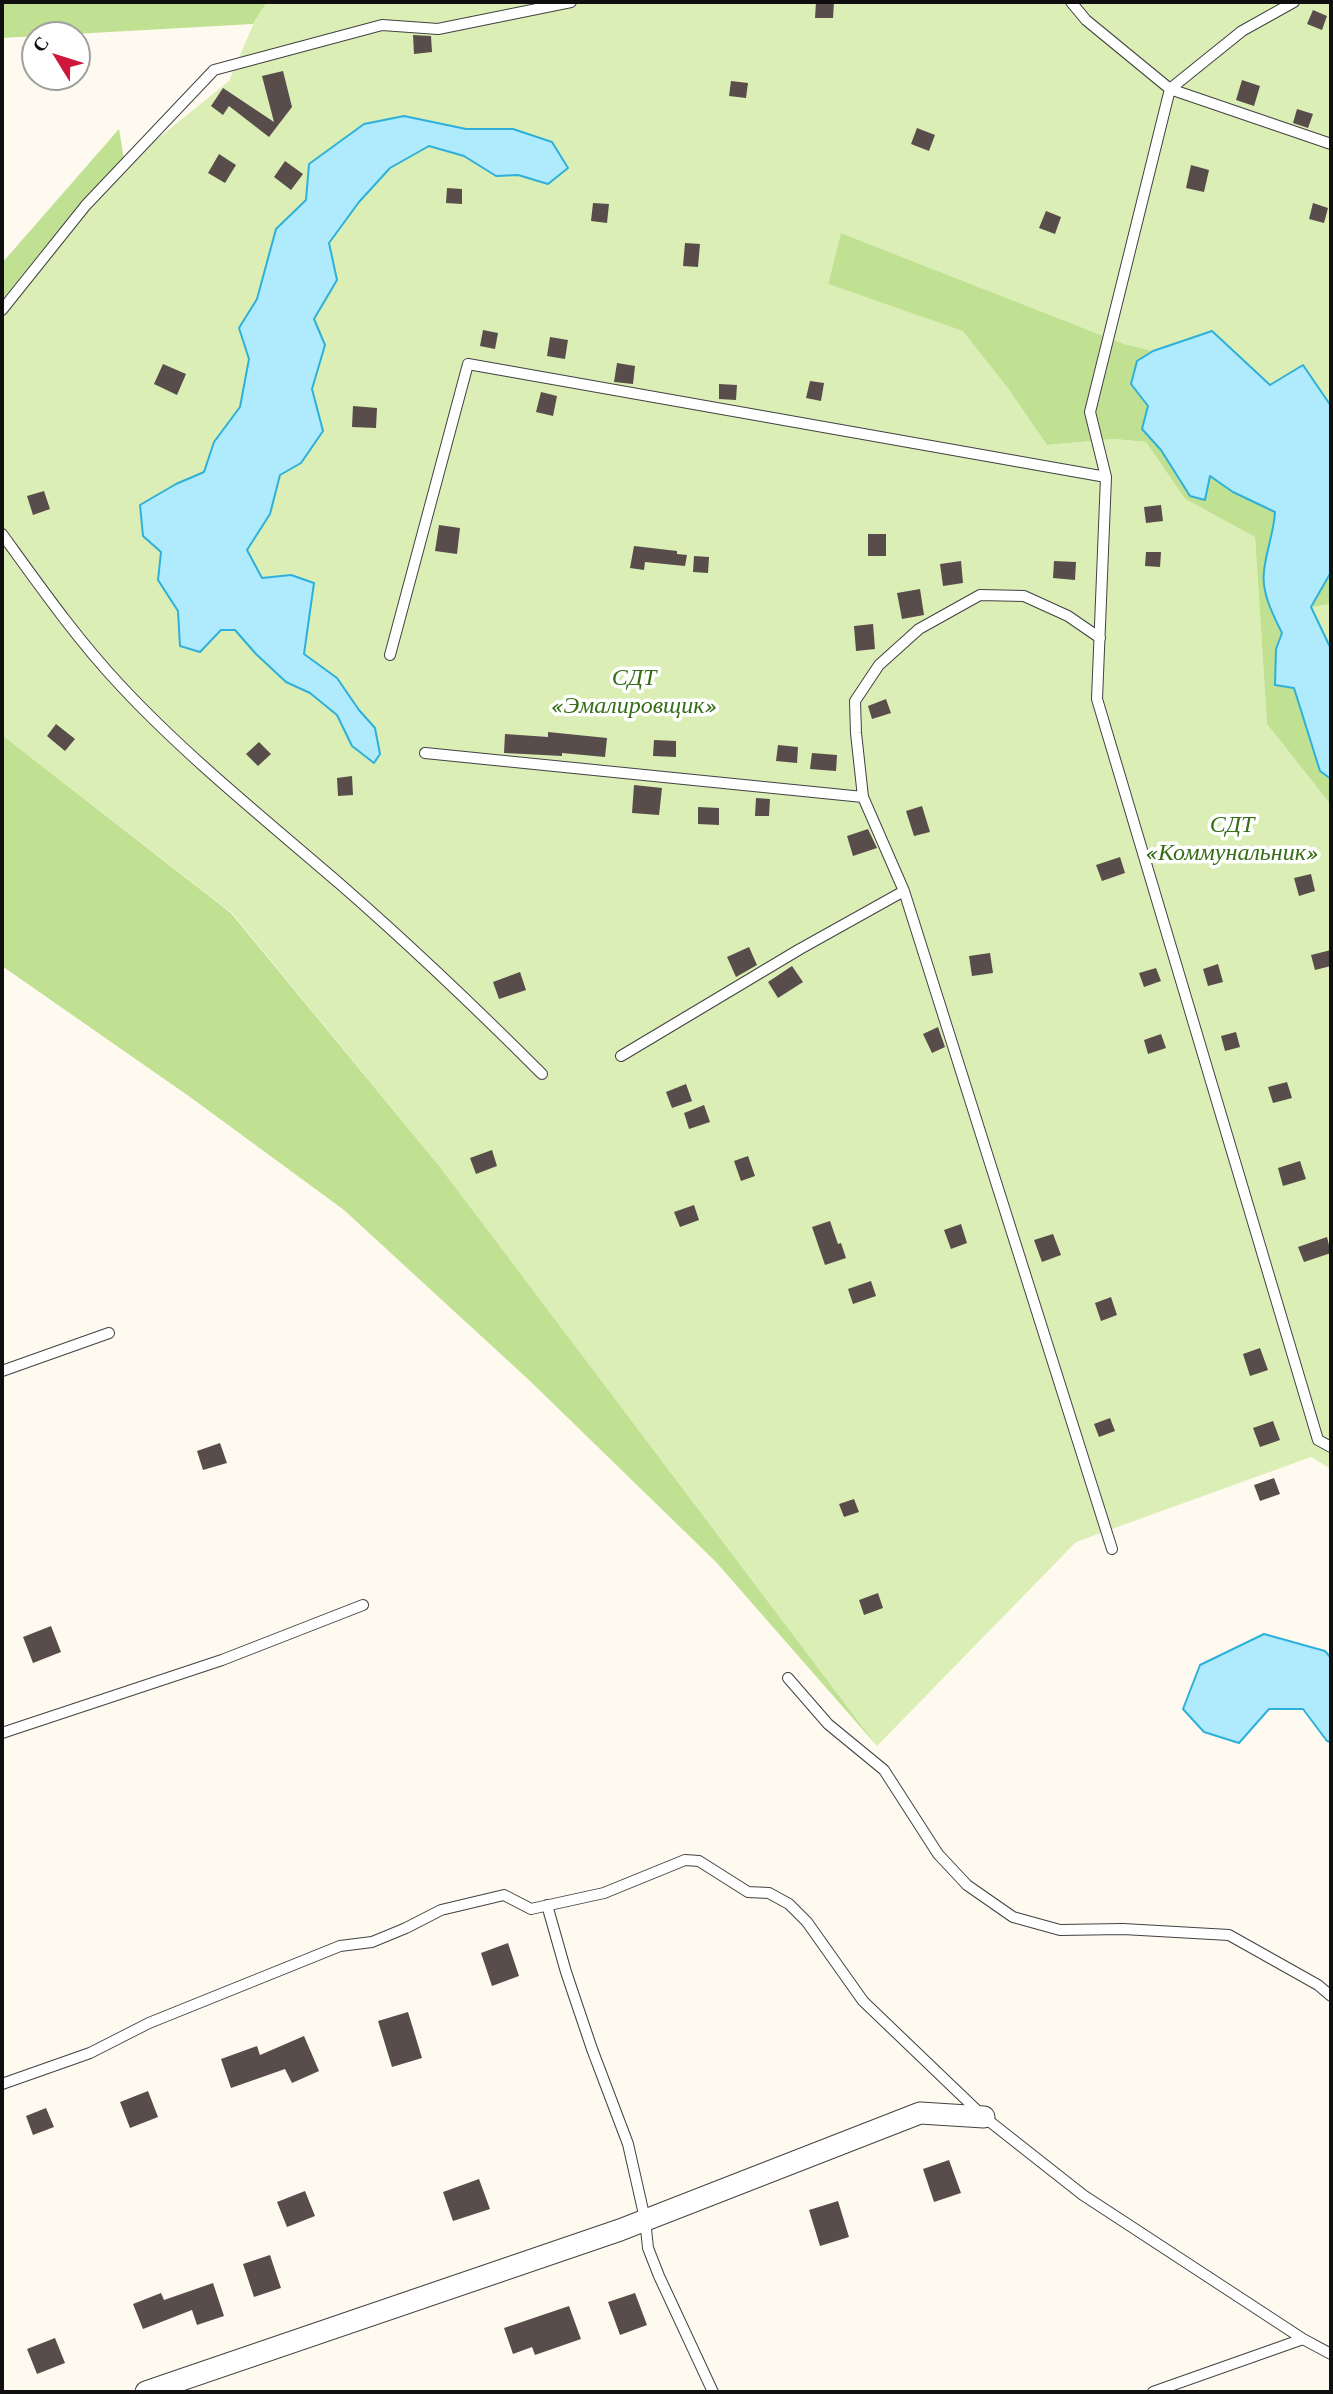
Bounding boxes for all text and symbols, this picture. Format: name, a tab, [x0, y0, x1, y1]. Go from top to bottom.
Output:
north arrow	[21, 21, 91, 91]
text: С	[28, 32, 53, 56]
park label: СДТ «Эмалировщик»	[551, 664, 717, 720]
park label: СДТ «Коммунальник»	[1145, 811, 1319, 867]

